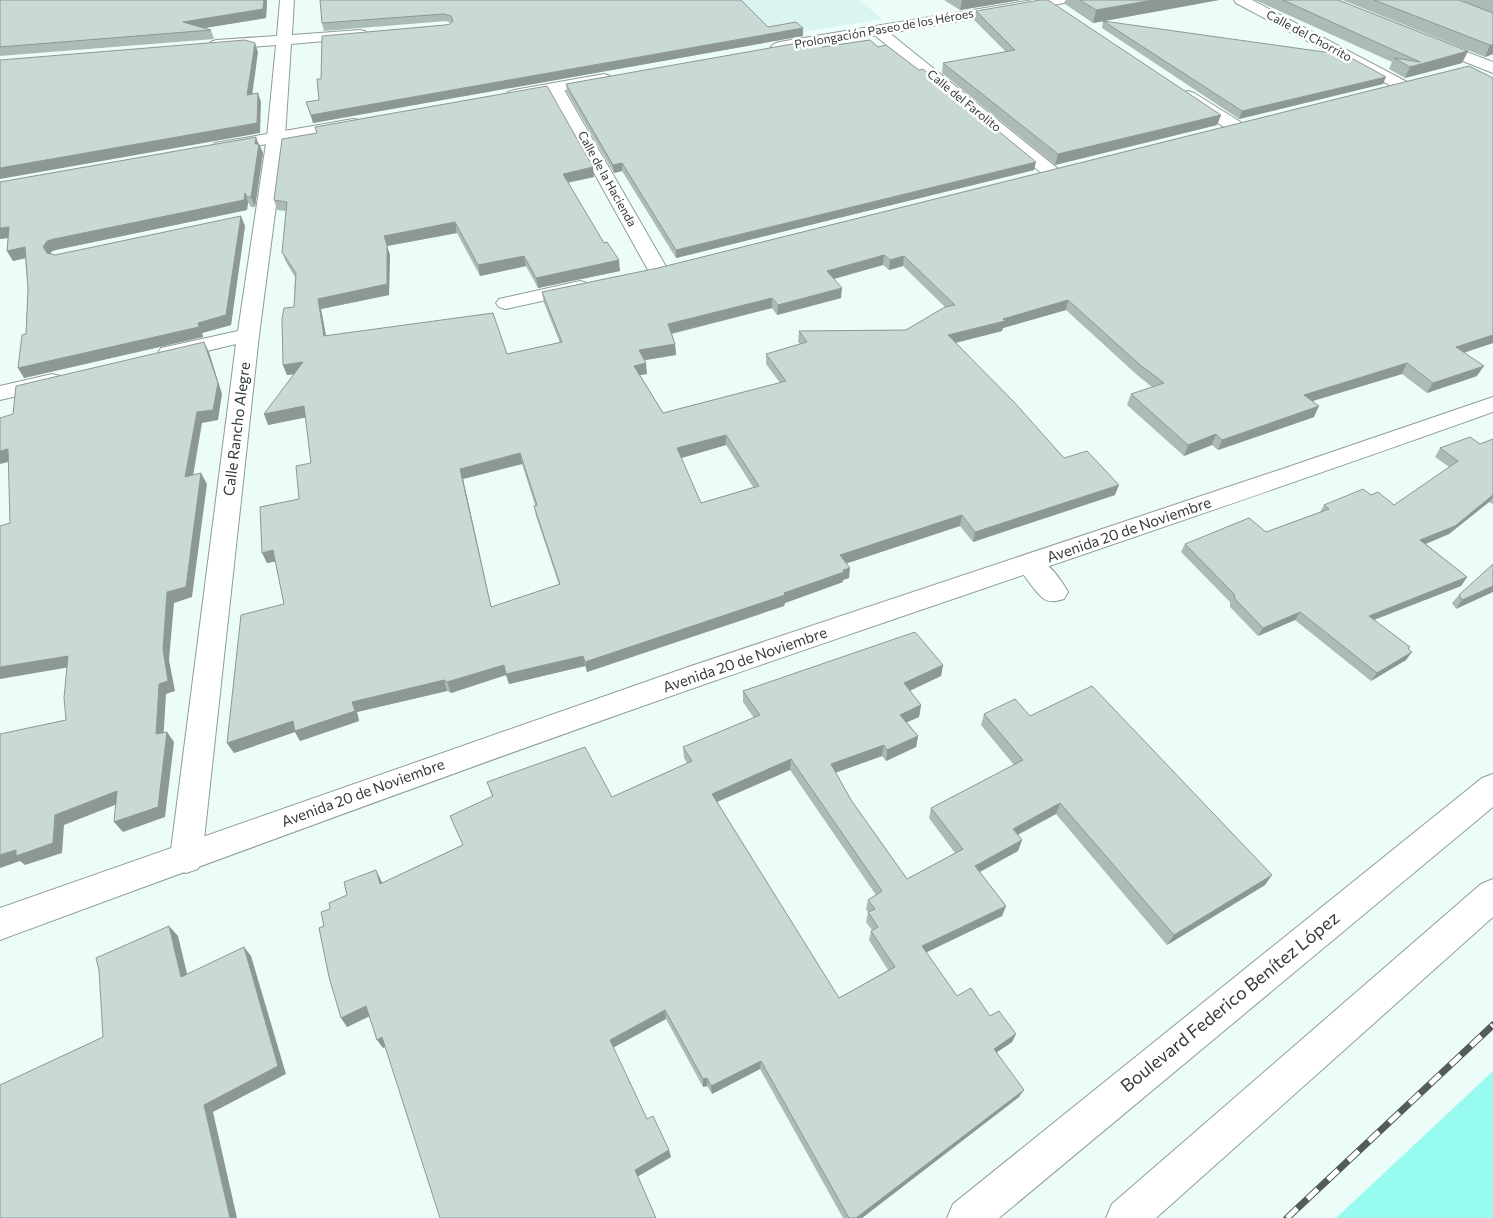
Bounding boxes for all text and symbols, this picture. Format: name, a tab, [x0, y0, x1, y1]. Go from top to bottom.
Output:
street label: Prolongación Paseo de los Héroes	[793, 5, 975, 51]
street label: Calle del Chorrito	[1264, 7, 1355, 64]
street label: Calle del Farolito	[925, 66, 1004, 134]
street label: Calle de la Hacienda	[576, 128, 640, 229]
street label: Calle Rancho Alegre	[219, 361, 253, 497]
street label: Avenida 20 de Noviembre	[1044, 492, 1213, 566]
street label: Avenida 20 de Noviembre	[660, 622, 829, 696]
street label: Avenida 20 de Noviembre	[279, 754, 447, 830]
street label: Boulevard Federico Benítez López	[1116, 906, 1343, 1096]

